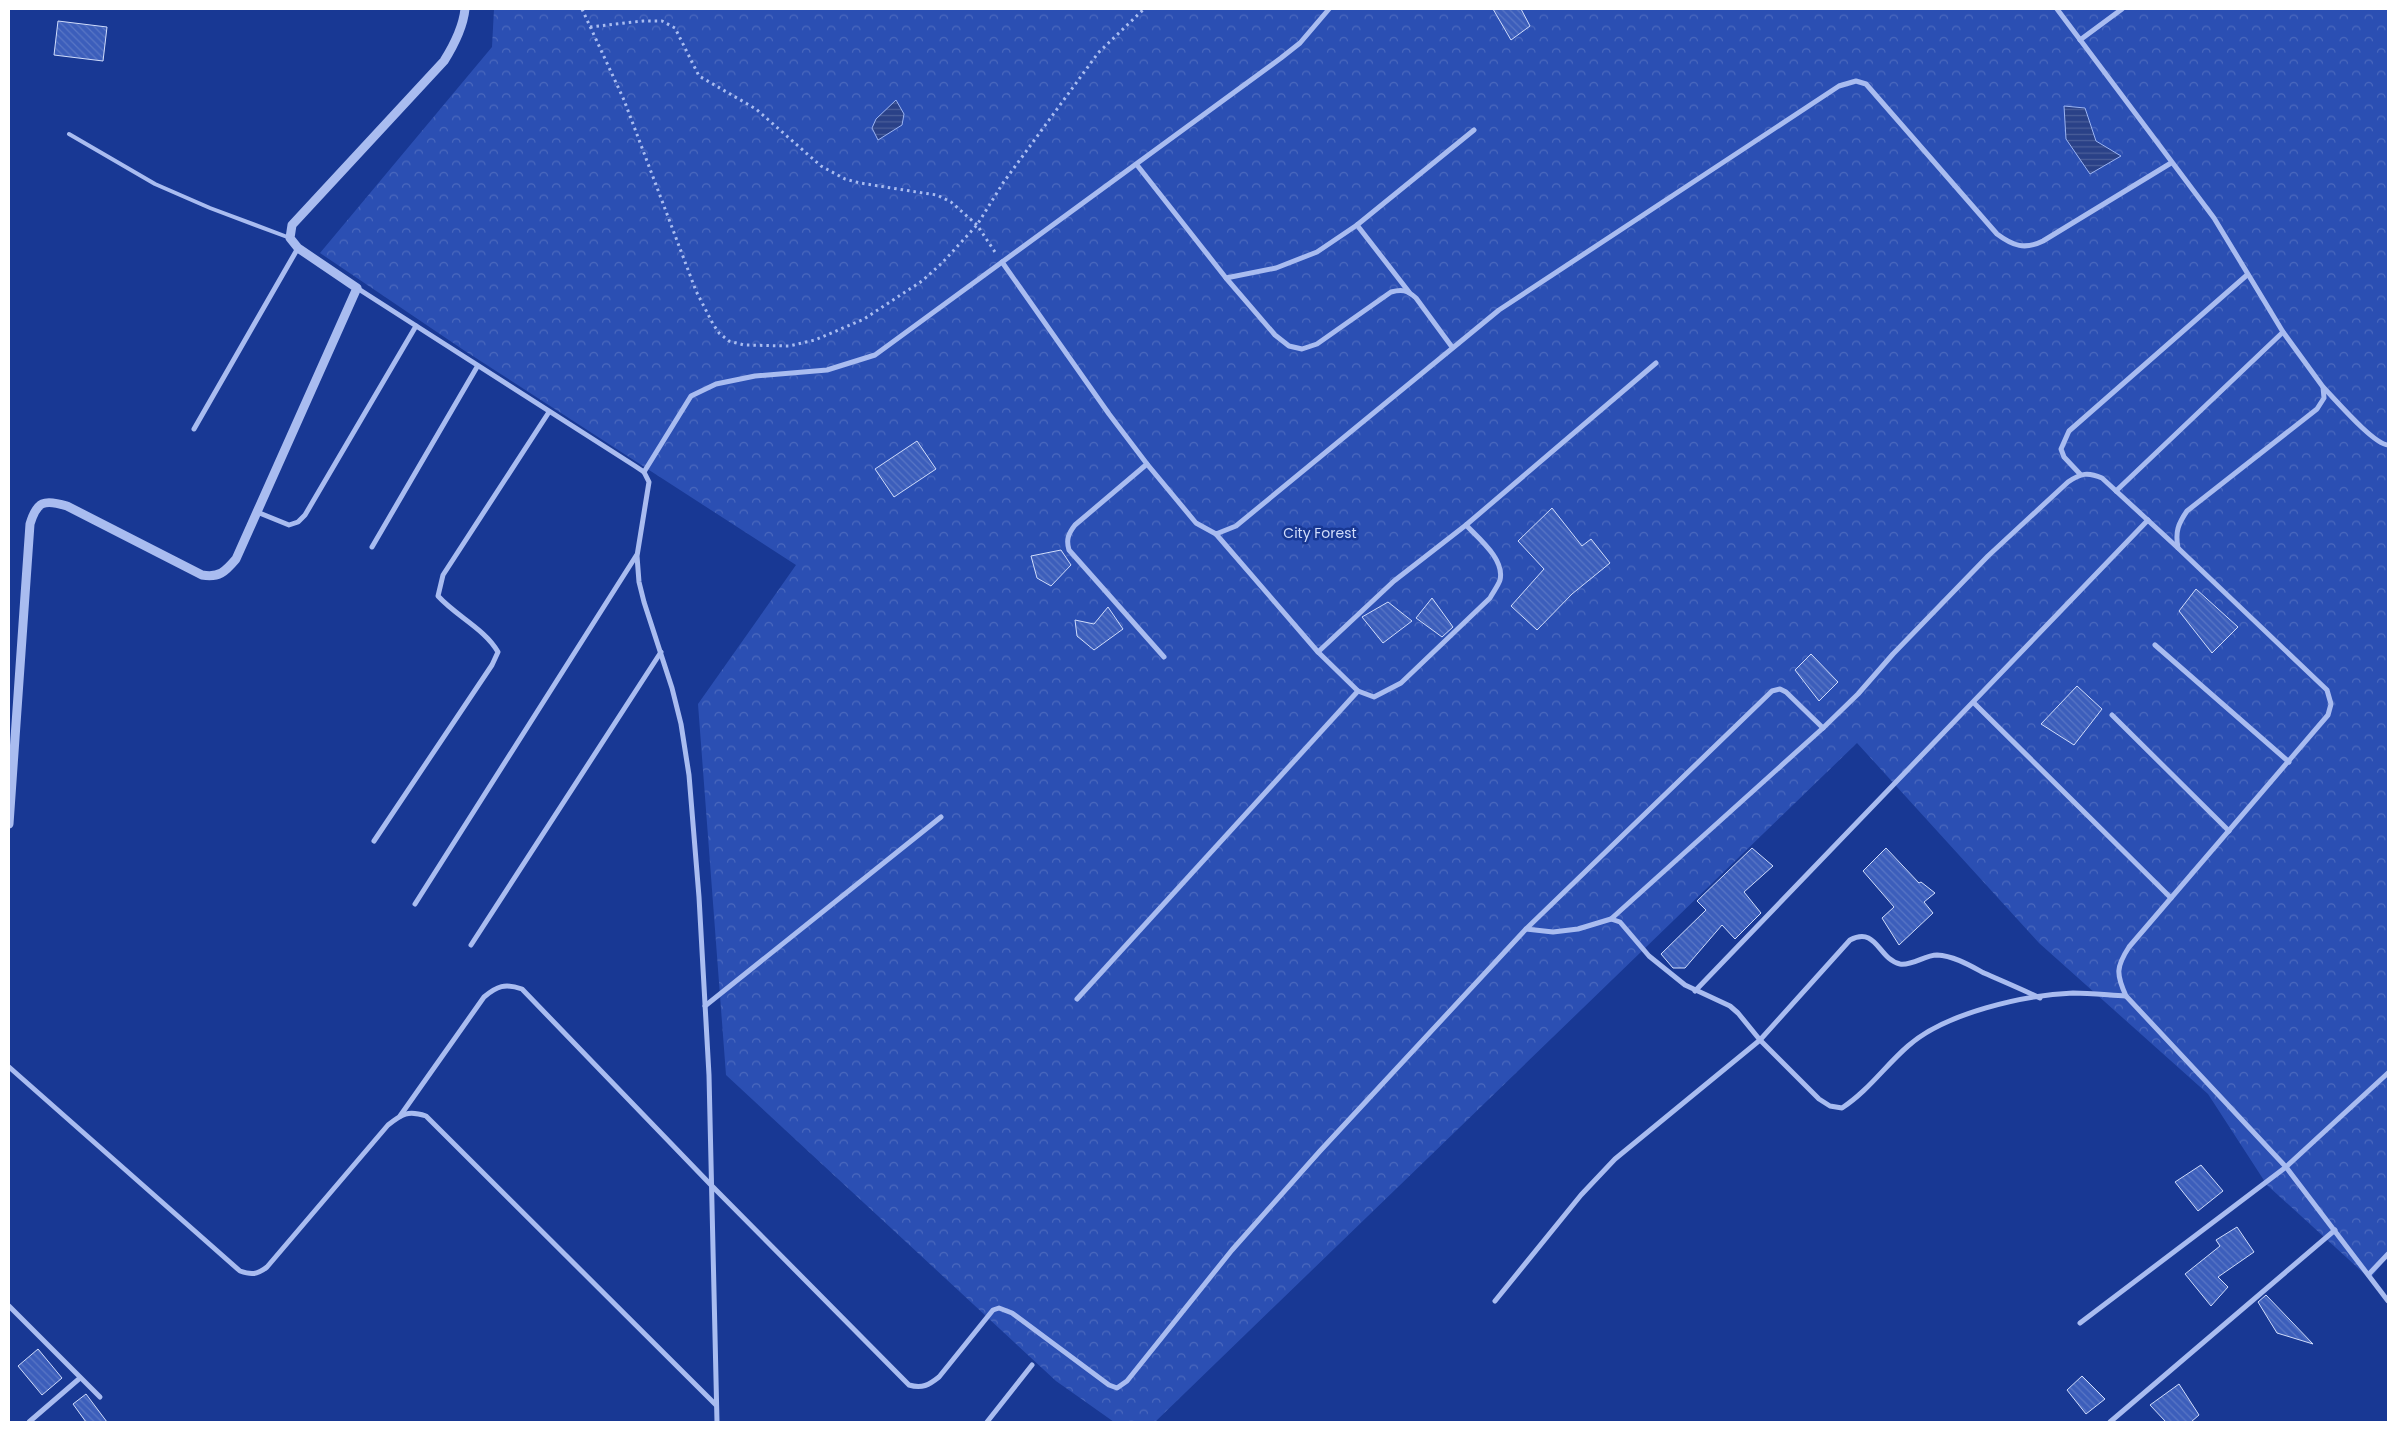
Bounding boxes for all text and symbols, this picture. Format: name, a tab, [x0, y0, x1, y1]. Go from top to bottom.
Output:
park label: City Forest	[1283, 523, 1357, 543]

